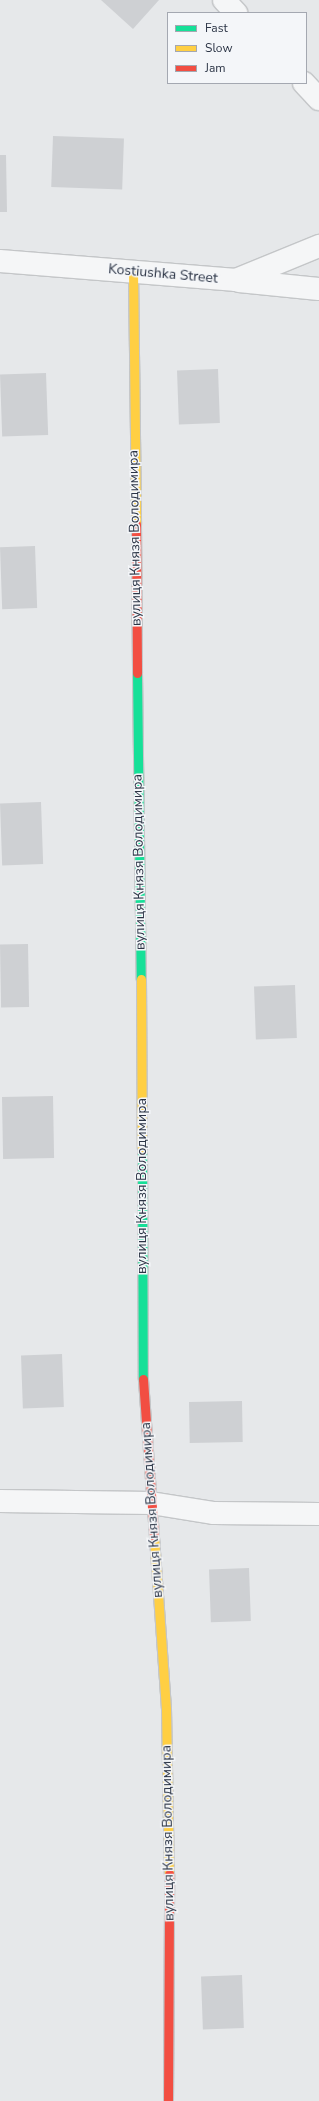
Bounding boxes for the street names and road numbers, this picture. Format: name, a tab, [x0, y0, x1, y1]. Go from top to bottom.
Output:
street label: Kostiushka Street	[108, 261, 218, 287]
street label: вулиця Князя Володимира	[125, 450, 145, 626]
street label: вулиця Князя Володимира	[129, 774, 149, 950]
street label: вулиця Князя Володимира	[134, 1098, 150, 1274]
street label: вулиця Князя Володимира	[137, 1422, 167, 1598]
street label: вулиця Князя Володимира	[158, 1745, 178, 1921]

